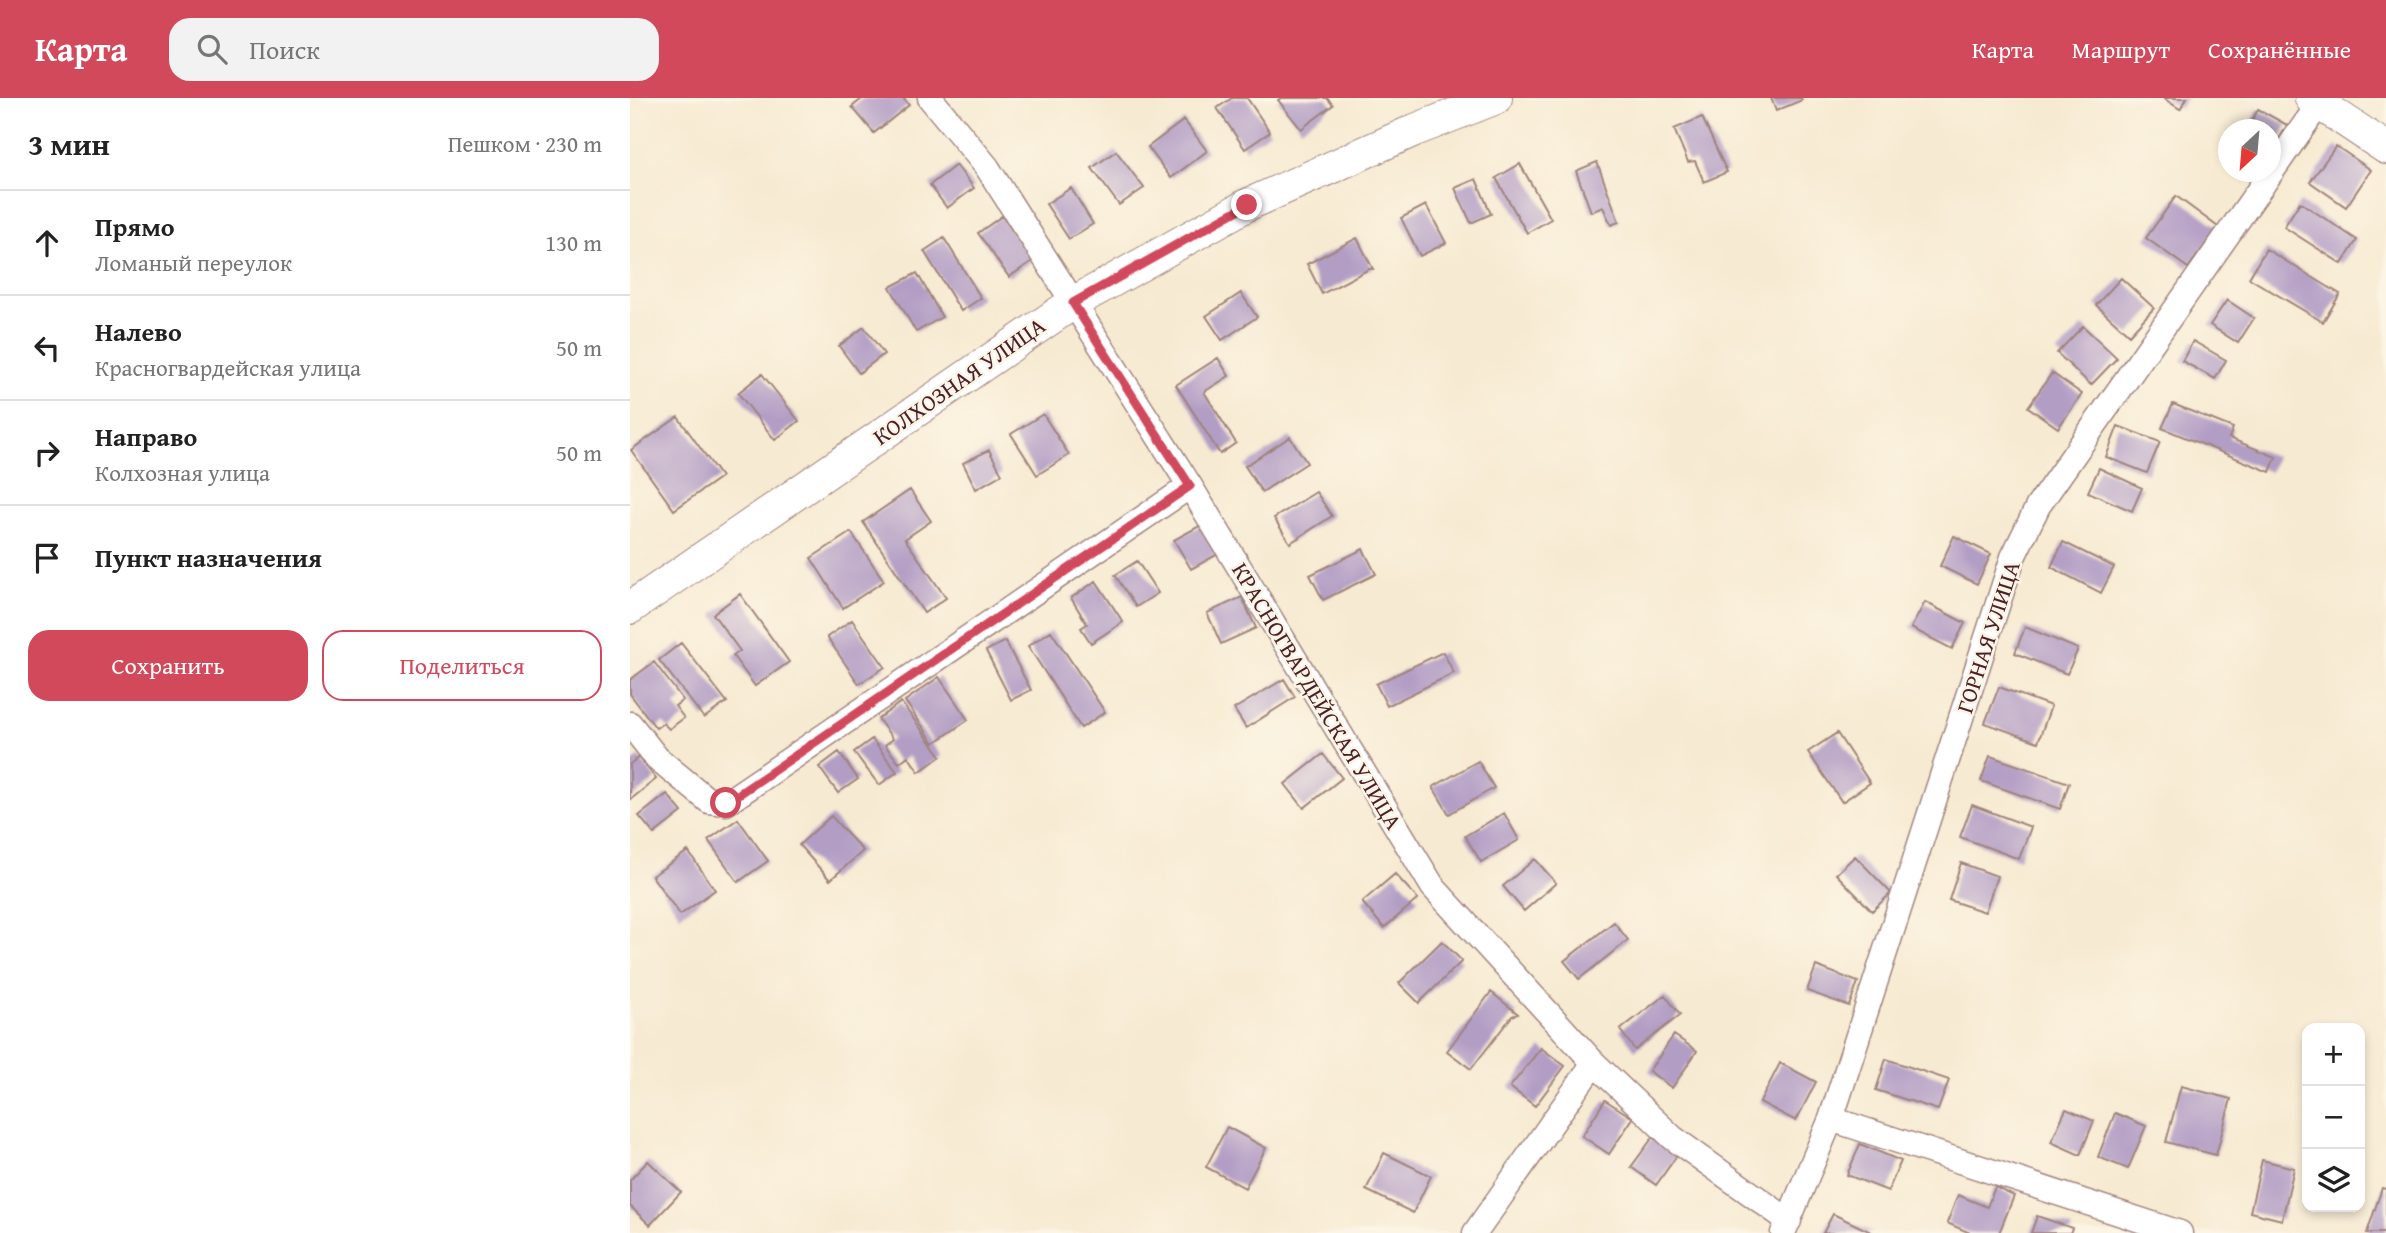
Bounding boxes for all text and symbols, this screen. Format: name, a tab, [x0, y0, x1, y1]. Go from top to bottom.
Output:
search box	[169, 18, 659, 81]
text: Карта	[35, 25, 127, 73]
icon: search	[193, 30, 231, 68]
text: Поиск	[249, 30, 320, 69]
text: Карта	[1972, 32, 2034, 67]
text: Маршрут	[2072, 32, 2170, 67]
text: Сохранённые	[2208, 32, 2351, 67]
north arrow	[2218, 119, 2281, 182]
text: 3 мин	[28, 122, 110, 166]
text: Пешком · 230 m	[448, 127, 602, 160]
route end	[1231, 189, 1262, 220]
text: Прямо	[95, 207, 175, 246]
icon: ahead	[28, 224, 66, 262]
text: 130 m	[545, 226, 602, 259]
text: Ломаный переулок	[95, 246, 292, 279]
street label: КОЛХОЗНАЯ УЛИЦА	[866, 309, 1052, 452]
text: Налево	[95, 312, 182, 351]
icon: left	[28, 329, 66, 367]
text: 50 m	[556, 331, 602, 364]
text: Красногвардейская улица	[95, 351, 361, 384]
text: Направо	[95, 417, 197, 456]
icon: right	[28, 434, 66, 472]
text: 50 m	[556, 436, 602, 469]
text: Колхозная улица	[95, 456, 270, 489]
text: Пункт назначения	[95, 538, 322, 577]
icon: arrive	[28, 539, 66, 577]
street label: КРАСНОГВАРДЕЙСКАЯ УЛИЦА	[1224, 556, 1411, 836]
street label: ГОРНАЯ УЛИЦА	[1947, 556, 2028, 717]
button: Сохранить	[28, 630, 308, 701]
button: Поделиться	[322, 630, 602, 701]
route start	[710, 787, 741, 818]
map controls	[2302, 1023, 2365, 1212]
button: +	[2302, 1023, 2365, 1086]
button: −	[2302, 1086, 2365, 1149]
button: layers	[2302, 1149, 2365, 1212]

